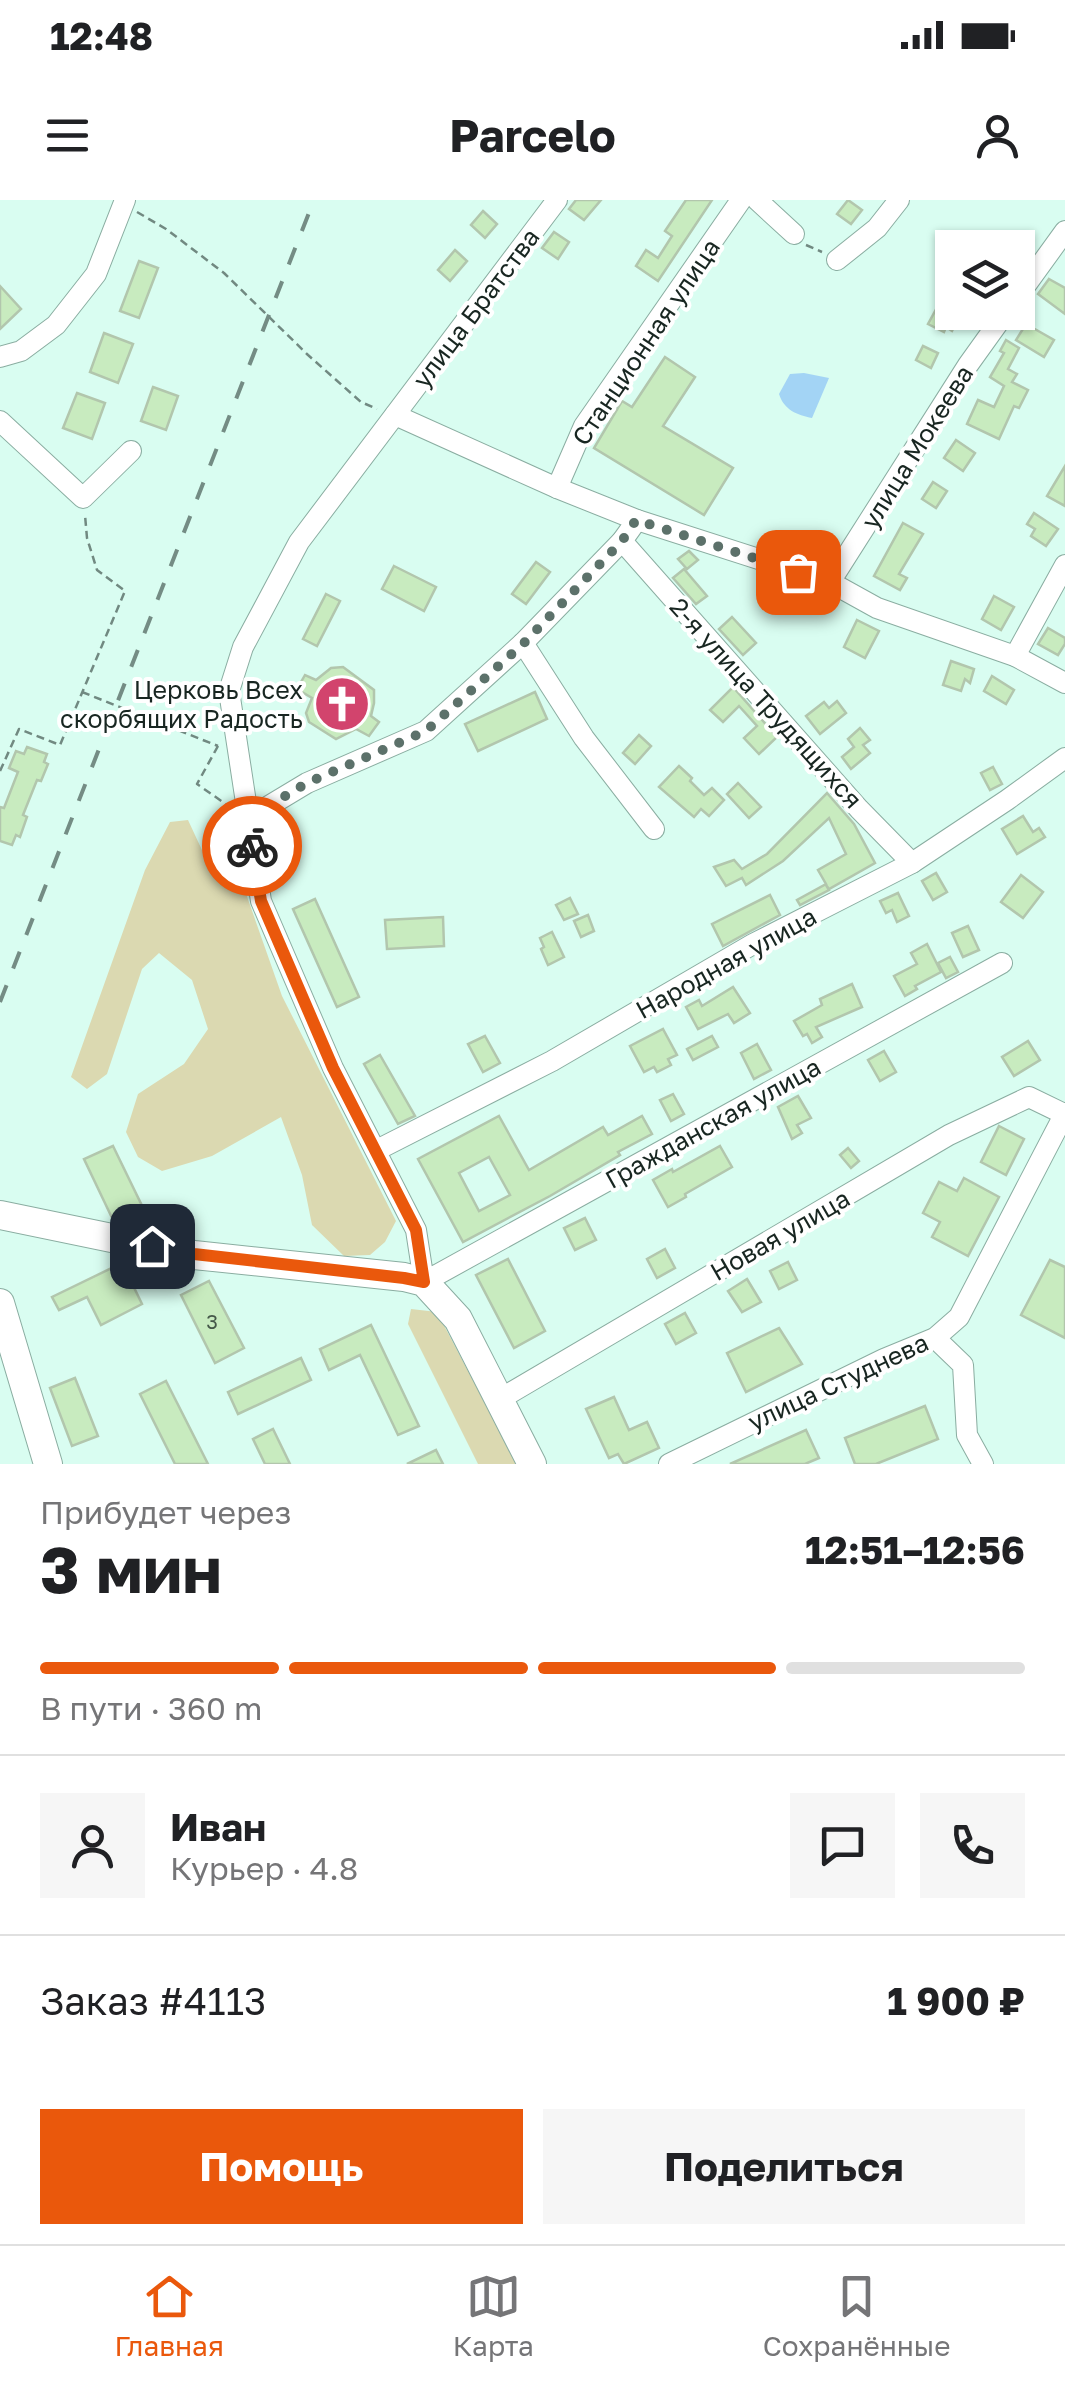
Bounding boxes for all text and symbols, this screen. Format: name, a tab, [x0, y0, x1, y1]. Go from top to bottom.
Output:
text: 12:48	[50, 13, 153, 58]
icon: menu	[40, 108, 95, 163]
text: Parcelo	[449, 108, 616, 162]
icon: person	[970, 108, 1025, 163]
street label: улица Братства	[406, 222, 546, 394]
map controls	[935, 230, 1035, 330]
button: layers	[935, 230, 1035, 330]
street label: Станционная улица	[565, 233, 726, 451]
street label: улица Мокеева	[854, 359, 979, 534]
pin	[756, 530, 841, 615]
icon: bag	[771, 545, 826, 600]
street label: 2-я улица Трудящихся	[664, 591, 869, 814]
place label: Церковь Всех скорбящих Радость	[60, 674, 303, 734]
church icon: Церковь Всех скорбящих Радость	[312, 674, 372, 734]
courier	[202, 796, 302, 896]
icon: bike	[225, 819, 280, 874]
street label: Народная улица	[630, 900, 821, 1025]
street label: Гражданская улица	[600, 1050, 826, 1195]
street label: Новая улица	[704, 1182, 855, 1287]
pin	[110, 1204, 195, 1289]
icon: home	[125, 1219, 180, 1274]
house number: 3	[206, 1309, 218, 1333]
street label: улица Студнева	[743, 1326, 933, 1437]
text: Прибудет через	[40, 1493, 291, 1531]
text: 12:51–12:56	[805, 1527, 1025, 1572]
text: 3 мин	[40, 1529, 222, 1607]
text: В пути · 360 m	[40, 1689, 262, 1727]
button: person	[40, 1793, 145, 1898]
button: chat	[790, 1793, 895, 1898]
button: phone	[920, 1793, 1025, 1898]
text: Иван	[170, 1804, 266, 1849]
text: Курьер · 4.8	[170, 1849, 358, 1887]
text: Заказ #4113	[40, 1978, 266, 2023]
text: 1 900 ₽	[887, 1978, 1025, 2023]
button: Помощь	[40, 2109, 523, 2224]
button: Поделиться	[543, 2109, 1025, 2224]
tab: Главная	[114, 2269, 224, 2362]
tab: Карта	[453, 2269, 534, 2362]
tab: Сохранённые	[763, 2269, 951, 2362]

